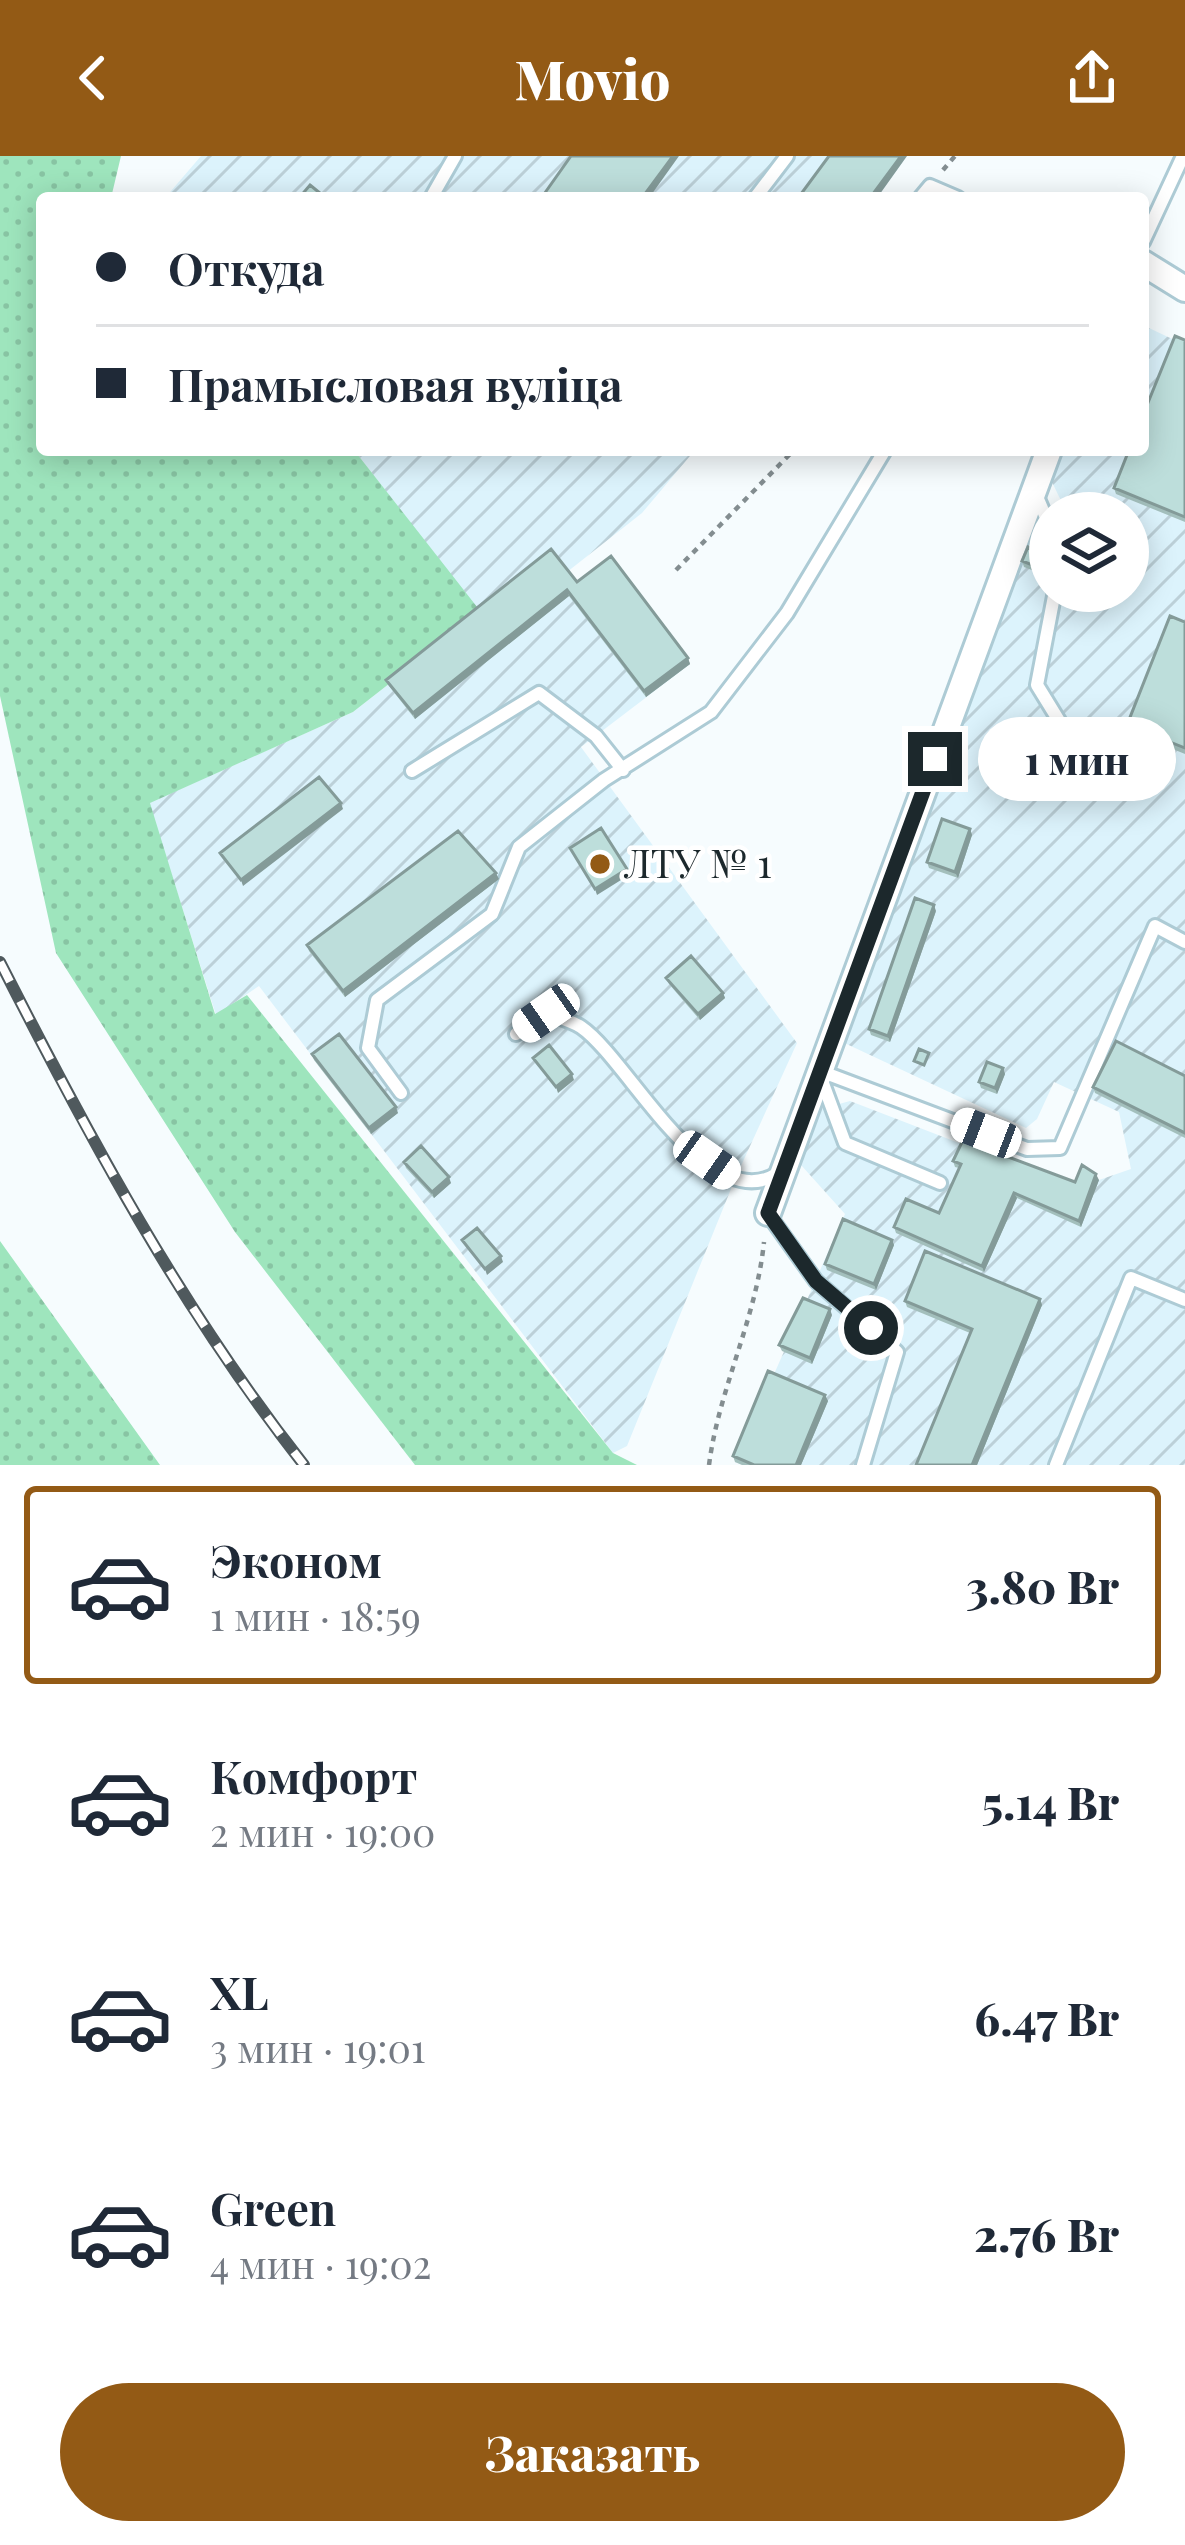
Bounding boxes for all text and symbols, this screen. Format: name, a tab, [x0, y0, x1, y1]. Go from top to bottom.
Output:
text: Movio	[514, 42, 671, 114]
icon: back	[60, 45, 126, 111]
icon: share	[1059, 45, 1125, 111]
text: Откуда	[168, 237, 325, 297]
text: Прамысловая вуліца	[168, 353, 622, 413]
map controls	[1029, 492, 1149, 612]
button: layers	[1029, 492, 1149, 612]
callout: 1 мин	[977, 717, 1175, 801]
route end	[908, 732, 962, 786]
text: 1 мин	[1025, 733, 1129, 785]
place label: ЛТУ № 1	[623, 836, 772, 888]
marker: ЛТУ № 1	[587, 851, 613, 877]
car	[506, 978, 586, 1048]
car	[946, 1103, 1026, 1163]
car	[667, 1125, 747, 1195]
route start	[844, 1301, 898, 1355]
text: Эконом	[210, 1529, 382, 1589]
icon: car	[66, 1531, 174, 1639]
text: 3.80 Br	[966, 1555, 1119, 1615]
text: 1 мин · 18:59	[210, 1589, 421, 1641]
text: Комфорт	[210, 1745, 417, 1805]
icon: car	[66, 1747, 174, 1855]
text: 5.14 Br	[982, 1771, 1119, 1831]
text: 2 мин · 19:00	[210, 1805, 436, 1857]
text: XL	[210, 1961, 269, 2021]
icon: car	[66, 1963, 174, 2071]
text: 6.47 Br	[974, 1987, 1119, 2047]
text: 3 мин · 19:01	[210, 2021, 425, 2073]
text: Green	[210, 2177, 336, 2237]
icon: car	[66, 2179, 174, 2287]
text: 2.76 Br	[974, 2203, 1119, 2263]
text: 4 мин · 19:02	[210, 2237, 431, 2289]
button: Заказать	[60, 2383, 1125, 2521]

